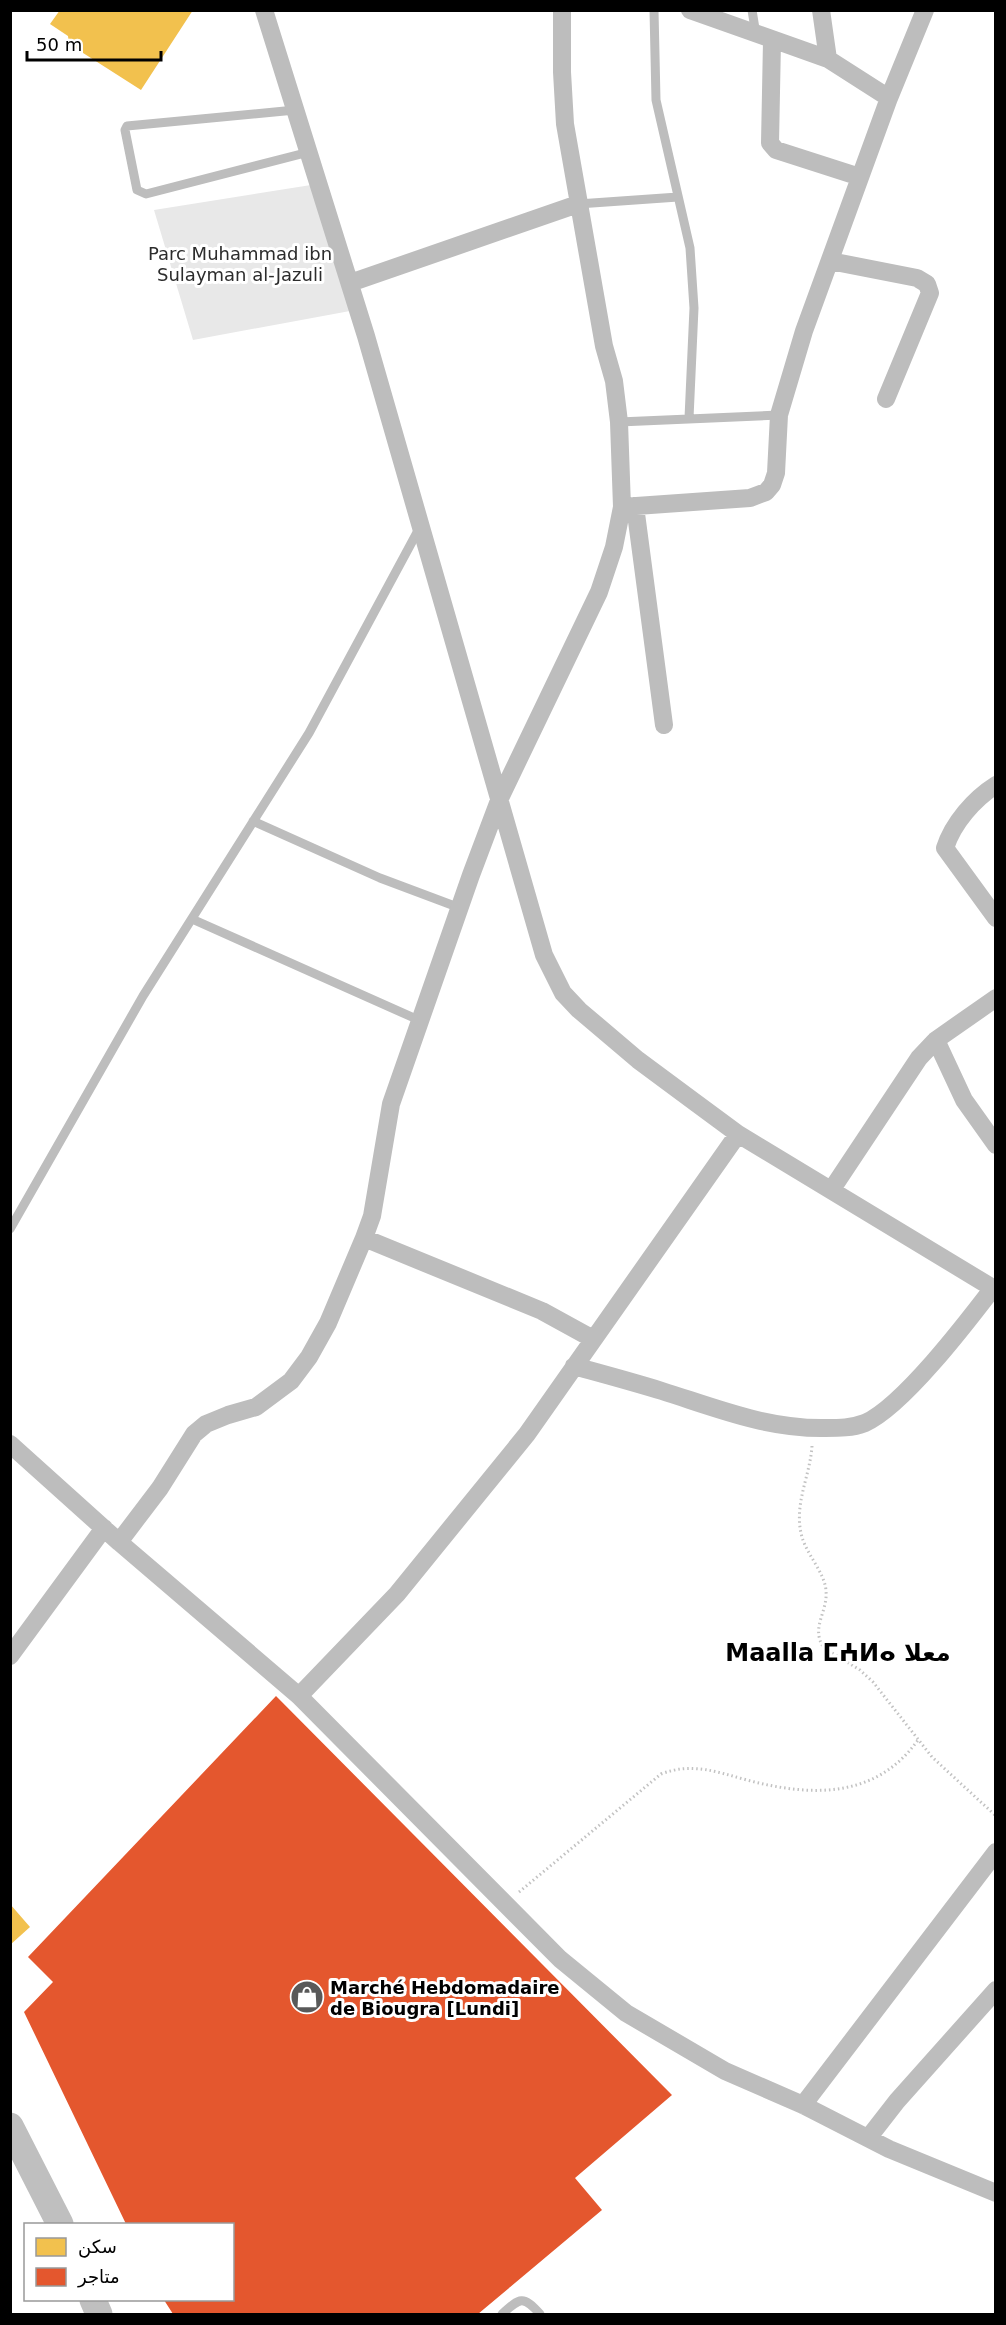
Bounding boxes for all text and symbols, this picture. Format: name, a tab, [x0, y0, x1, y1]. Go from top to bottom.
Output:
scale bar	[27, 24, 160, 62]
text: 50 m	[36, 34, 82, 55]
park label: Parc Muhammad ibn Sulayman al-Jazuli	[148, 243, 332, 285]
district label: Maalla ⵎⵄⵍⴰ معلا	[725, 1639, 951, 1667]
place label: Marché Hebdomadaire de Biougra [Lundi]	[330, 1977, 560, 2019]
shop icon: Marché Hebdomadaire de Biougra [Lundi]	[289, 1979, 325, 2015]
legend	[24, 2223, 234, 2301]
text: سكن	[78, 2236, 117, 2258]
text: متاجر	[77, 2266, 120, 2288]

